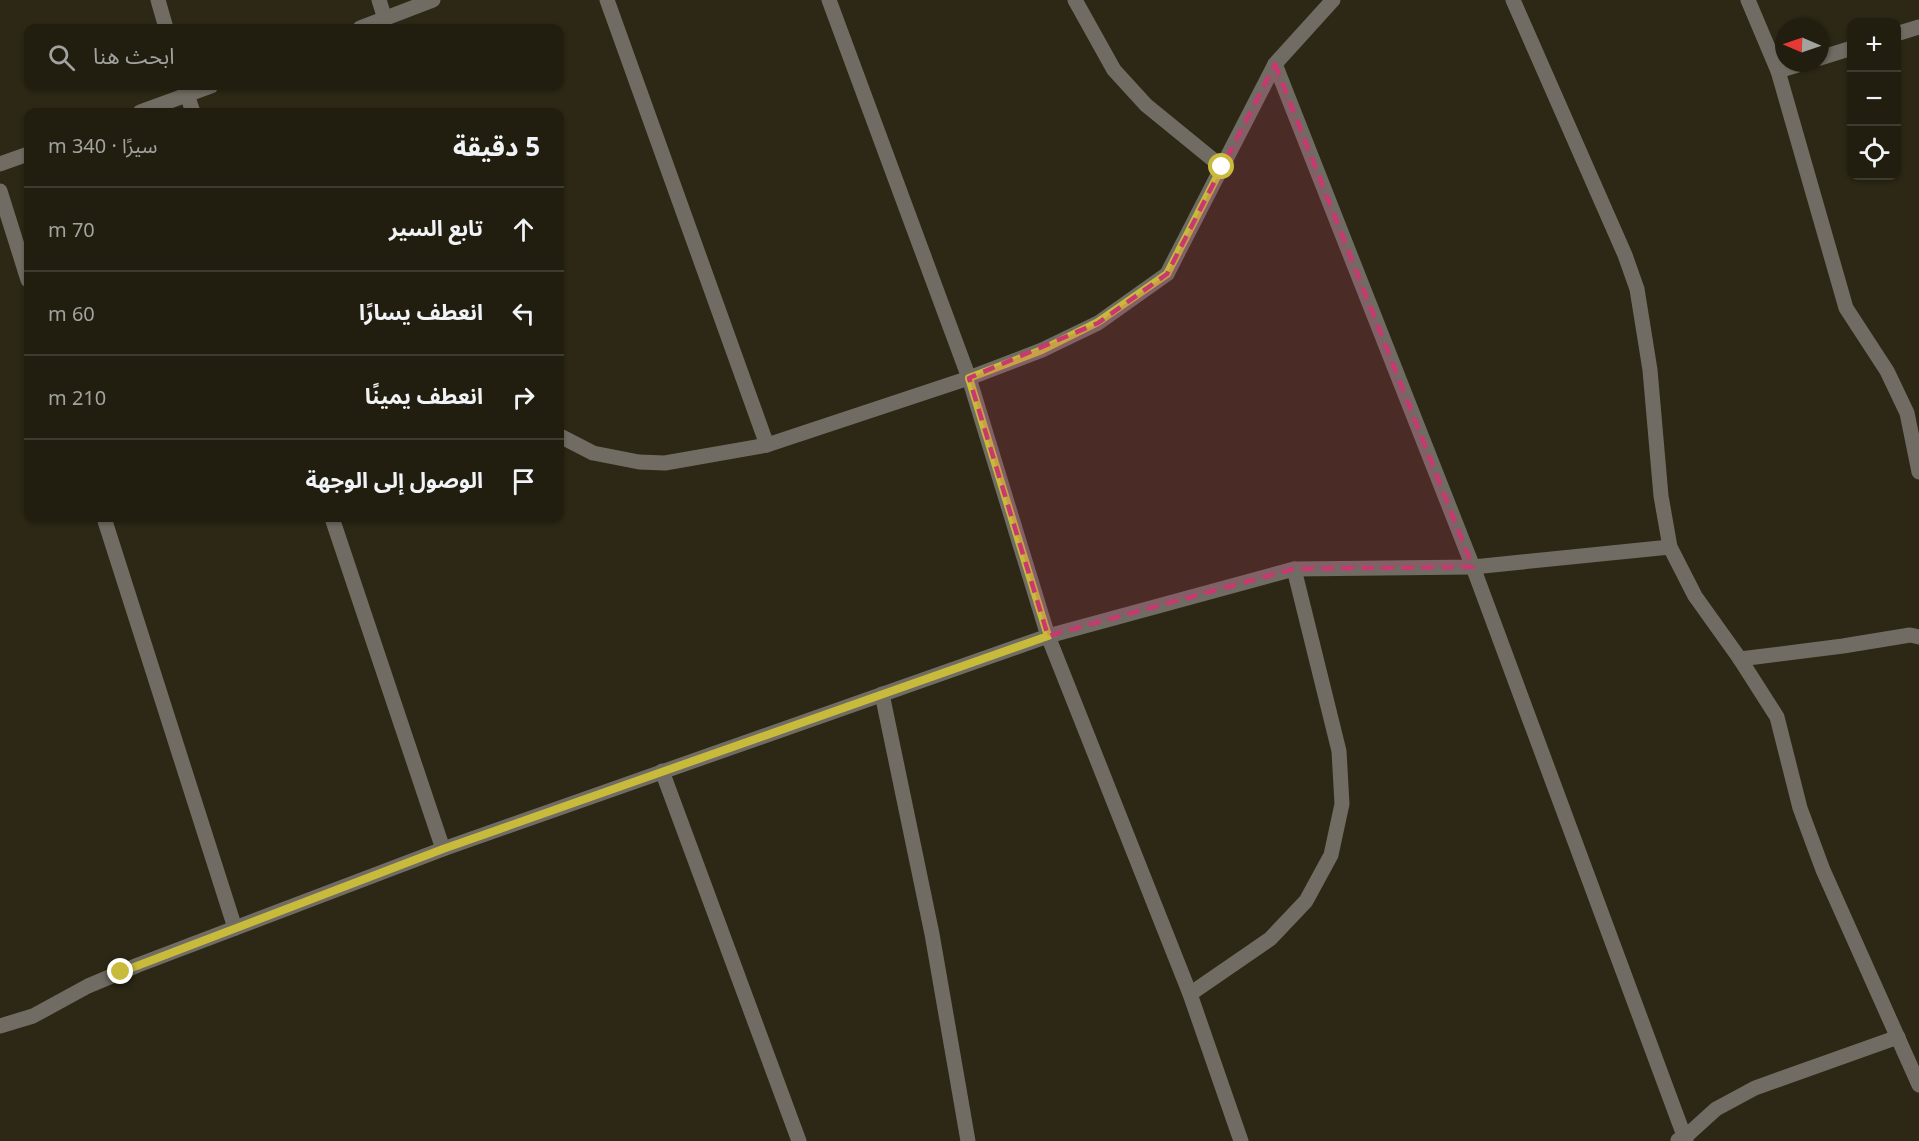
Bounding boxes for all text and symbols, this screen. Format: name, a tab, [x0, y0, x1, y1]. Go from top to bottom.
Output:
north arrow	[1775, 18, 1829, 72]
map controls	[1847, 18, 1901, 180]
button: +	[1847, 18, 1901, 72]
search box	[24, 24, 564, 90]
text: ابحث هنا	[93, 40, 175, 70]
icon: search	[45, 41, 78, 74]
button: −	[1847, 72, 1901, 126]
button: locate	[1847, 126, 1901, 180]
text: 5 دقيقة	[453, 128, 540, 164]
text: سيرًا · 340 m	[48, 132, 157, 159]
route start	[1208, 153, 1234, 179]
text: تابع السير	[389, 212, 483, 242]
icon: ahead	[507, 213, 540, 246]
text: 70 m	[48, 216, 95, 243]
text: انعطف يسارًا	[359, 296, 483, 326]
icon: left	[507, 297, 540, 330]
text: 60 m	[48, 300, 95, 327]
text: انعطف يمينًا	[365, 380, 483, 410]
icon: right	[507, 381, 540, 414]
text: 210 m	[48, 384, 106, 411]
text: الوصول إلى الوجهة	[305, 464, 483, 494]
icon: arrive	[507, 465, 540, 498]
route end	[107, 958, 133, 984]

